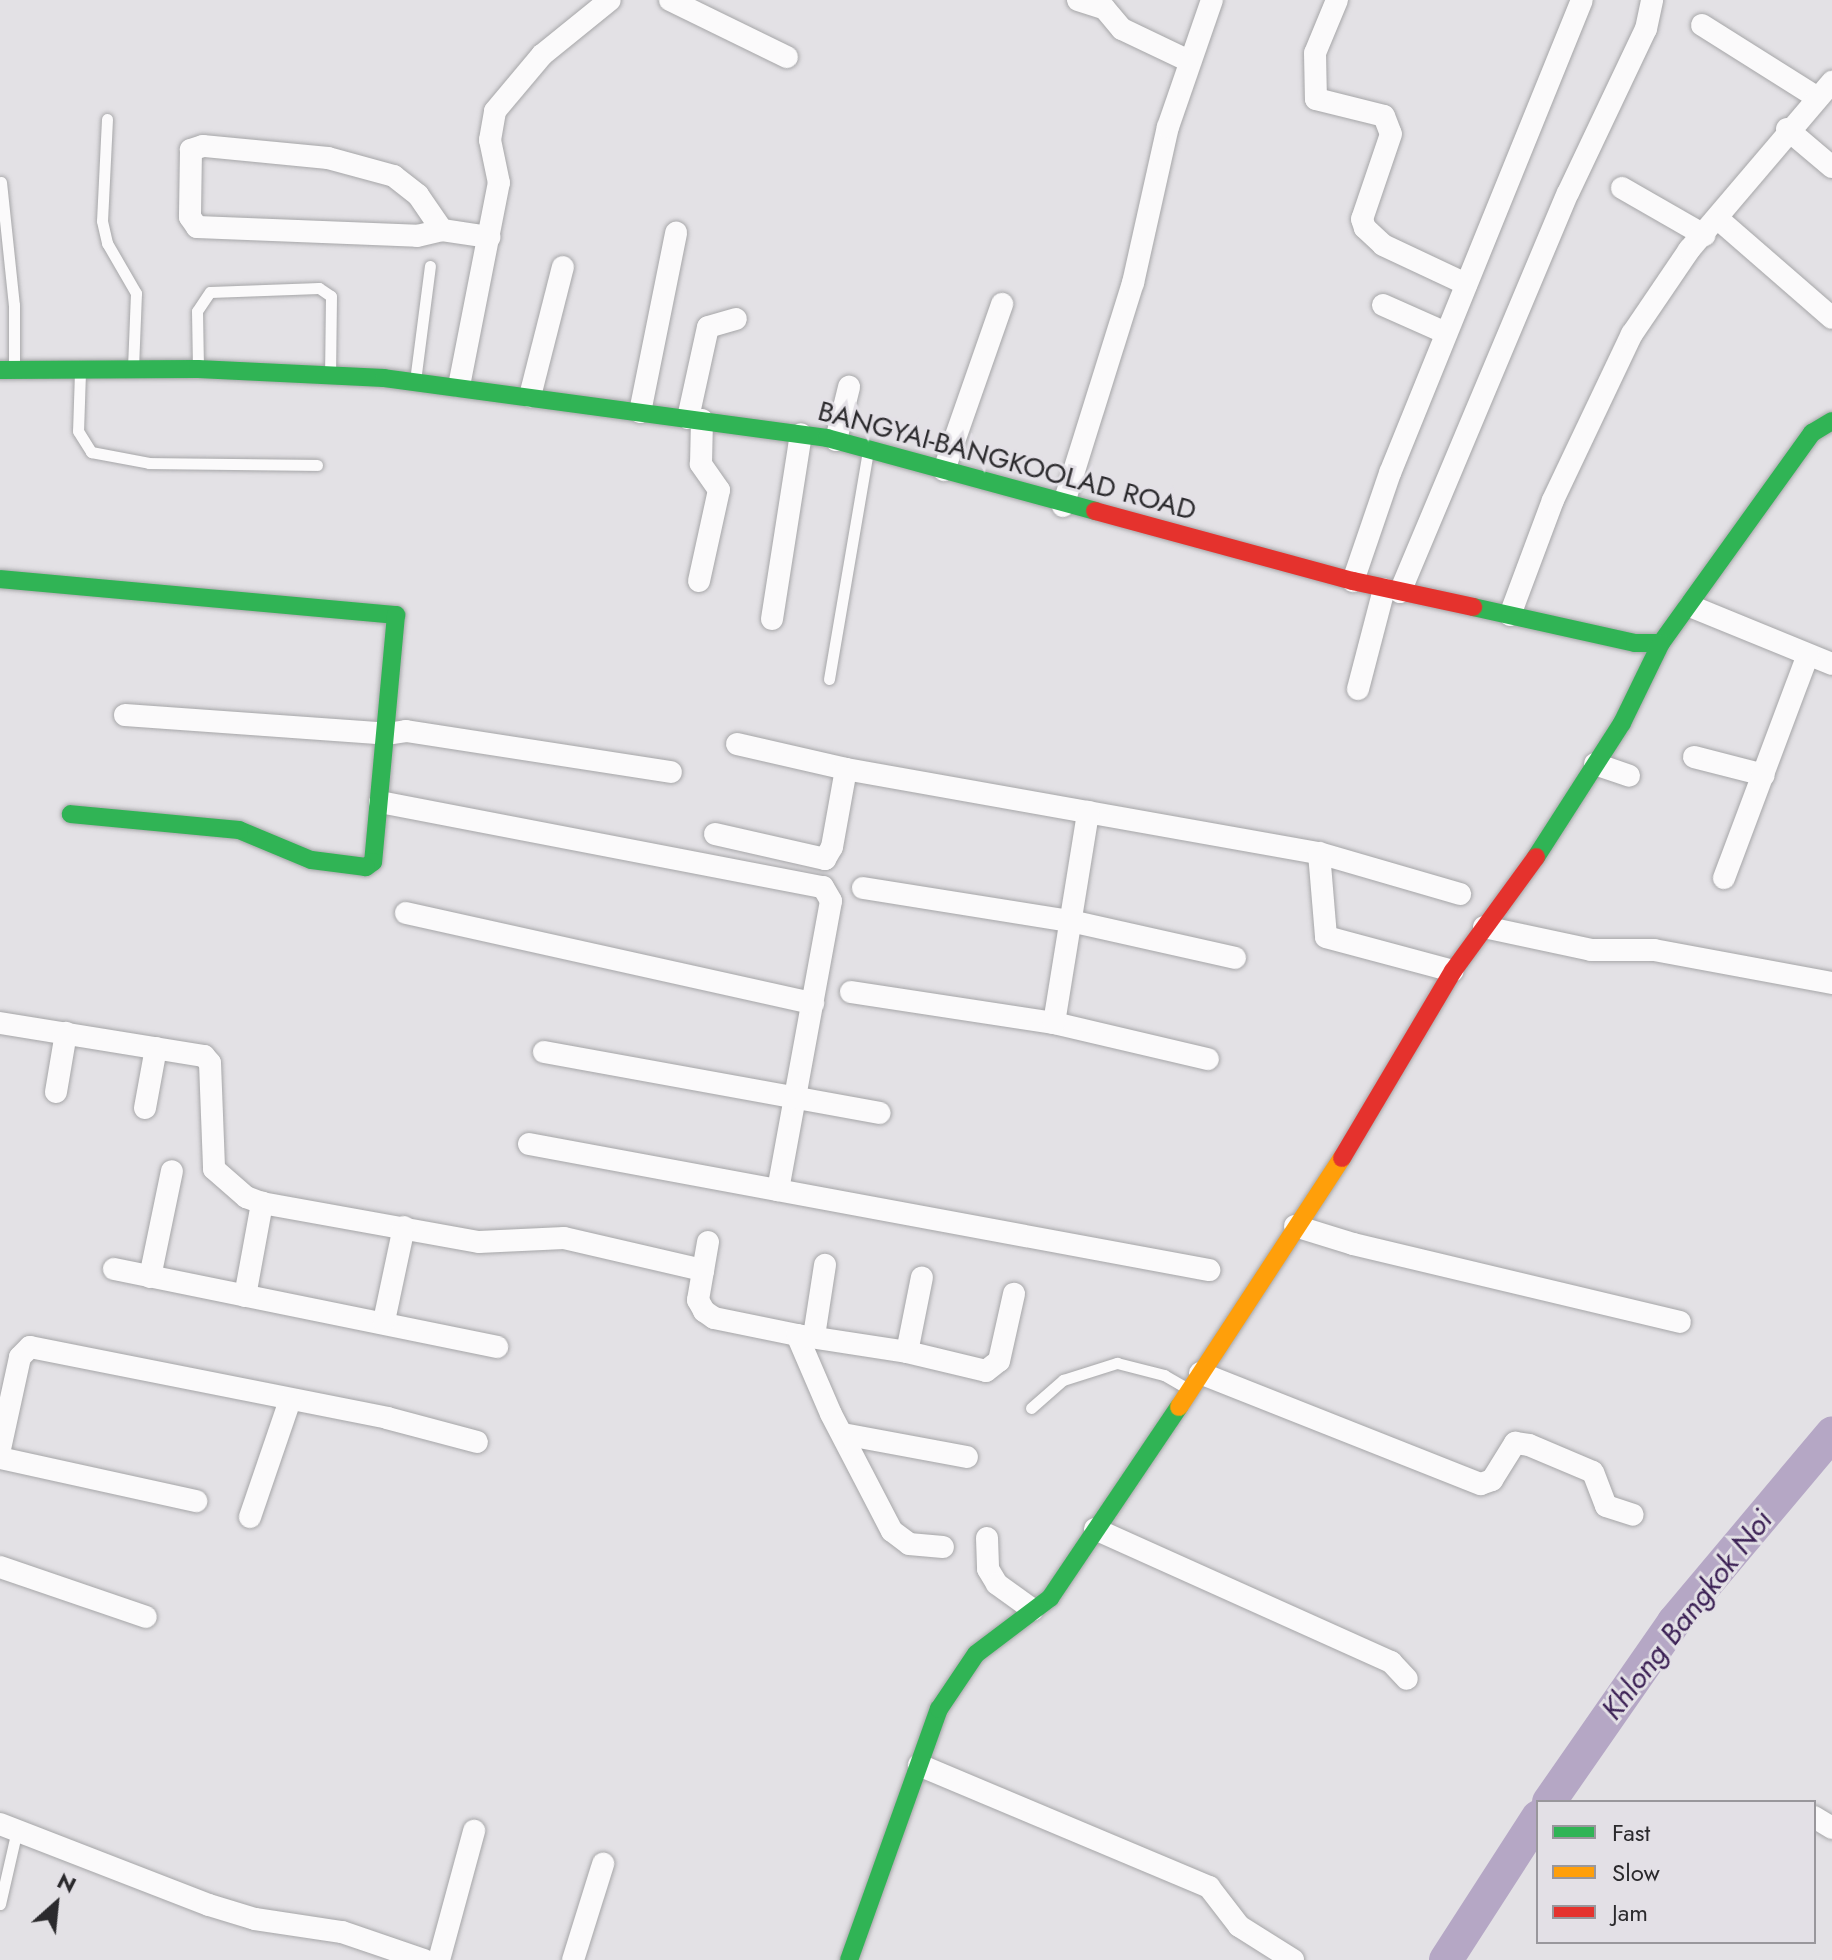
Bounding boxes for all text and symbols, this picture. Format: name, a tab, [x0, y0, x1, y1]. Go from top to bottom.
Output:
street label: BANGYAI-BANGKOOLAD ROAD	[814, 394, 1200, 528]
water label: Khlong Bangkok Noi	[1594, 1503, 1780, 1727]
legend	[1536, 1800, 1816, 1944]
text: Fast	[1612, 1815, 1650, 1850]
text: Slow	[1612, 1855, 1660, 1890]
north arrow	[16, 1864, 96, 1944]
text: N	[52, 1864, 82, 1901]
text: Jam	[1612, 1895, 1648, 1930]

